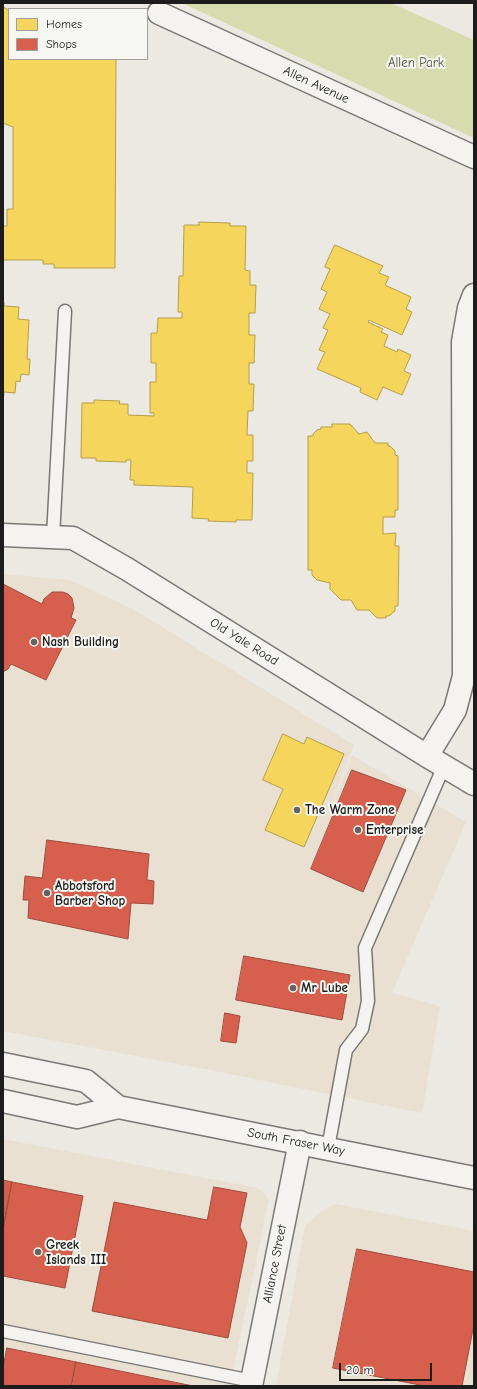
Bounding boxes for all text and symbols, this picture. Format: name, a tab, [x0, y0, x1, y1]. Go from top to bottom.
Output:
legend	[8, 8, 148, 60]
text: Homes	[46, 17, 82, 31]
text: Shops	[46, 37, 77, 51]
park label: Allen Park	[388, 55, 444, 71]
street label: Allen Avenue	[281, 63, 351, 107]
street label: Old Yale Road	[207, 615, 281, 669]
place label: Nash Building	[42, 634, 119, 650]
marker: Nash Building	[29, 637, 39, 647]
place label: The Warm Zone	[305, 802, 395, 818]
marker: The Warm Zone	[292, 805, 302, 815]
place label: Enterprise	[366, 822, 423, 838]
marker: Enterprise	[353, 825, 363, 835]
place label: Abbotsford Barber Shop	[55, 878, 125, 909]
marker: Abbotsford Barber Shop	[42, 888, 52, 898]
place label: Mr Lube	[301, 980, 348, 996]
marker: Mr Lube	[288, 983, 298, 993]
street label: South Fraser Way	[246, 1125, 346, 1159]
street label: Alliance Street	[260, 1223, 290, 1305]
place label: Greek Islands III	[46, 1237, 106, 1268]
marker: Greek Islands III	[33, 1247, 43, 1257]
scale bar	[341, 1355, 434, 1381]
text: 20 m	[346, 1363, 374, 1377]

